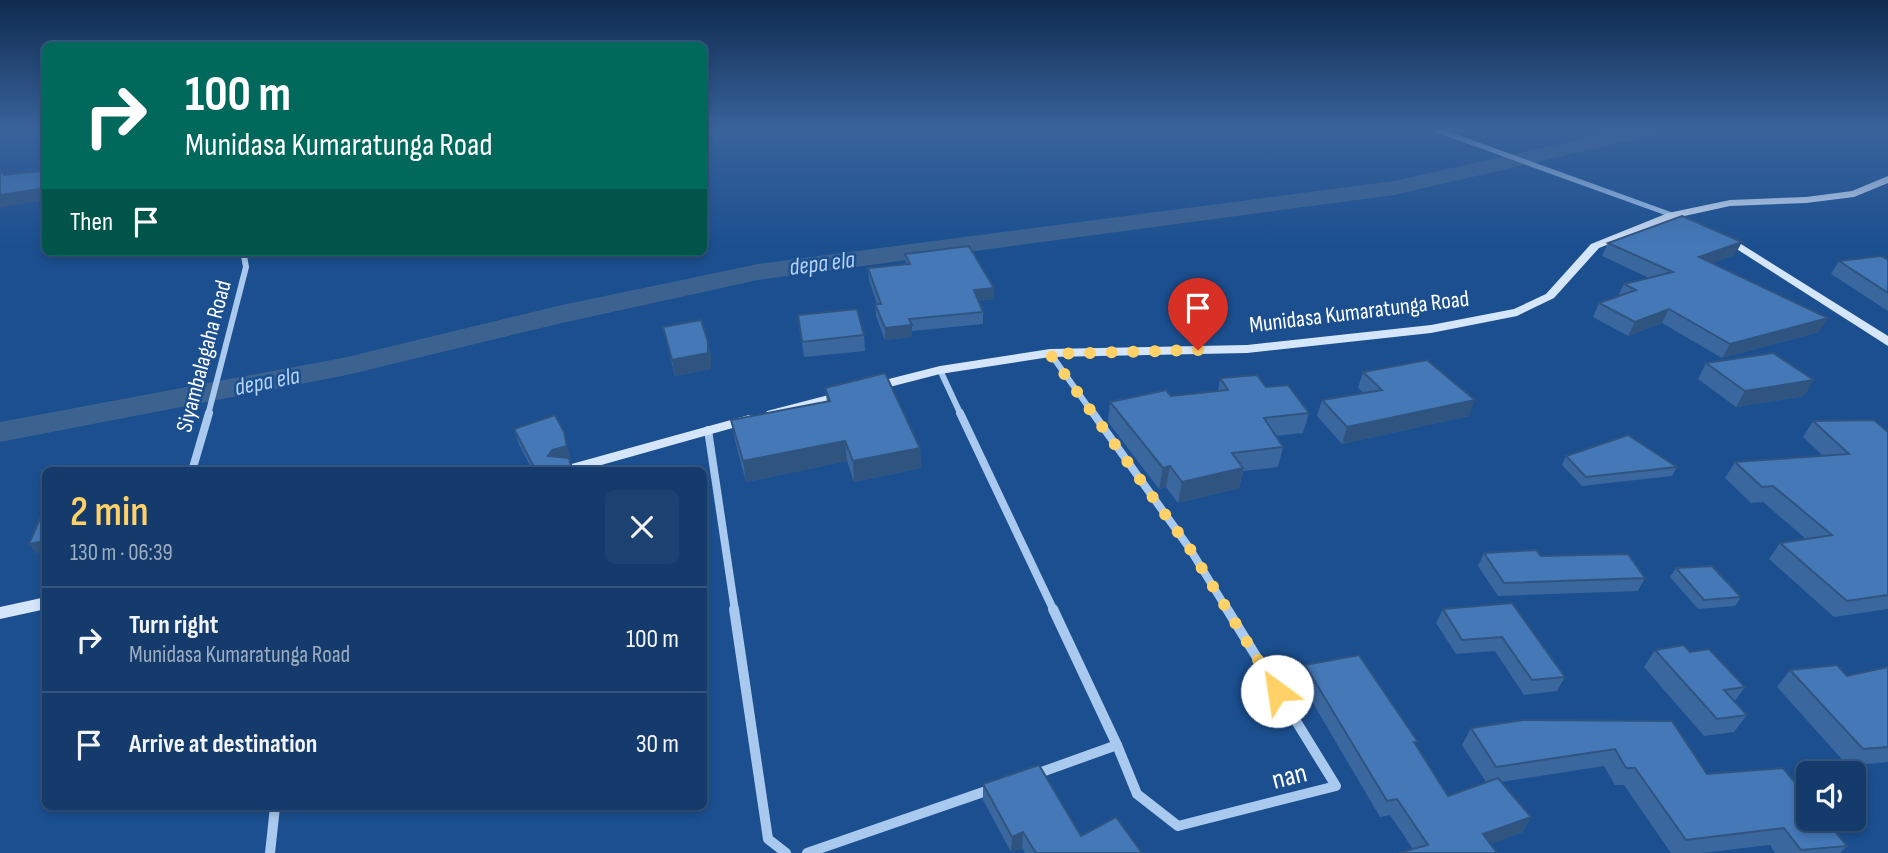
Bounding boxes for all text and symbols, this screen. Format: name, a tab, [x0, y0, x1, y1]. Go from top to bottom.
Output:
text: 100 m	[185, 66, 291, 125]
icon: right	[70, 70, 161, 161]
text: Munidasa Kumaratunga Road	[185, 126, 493, 165]
icon: arrive	[127, 203, 165, 241]
text: Then	[70, 207, 113, 238]
water label: depa ela	[788, 245, 857, 282]
street label: Siyambalagaha Road	[170, 277, 238, 435]
pin	[1168, 278, 1228, 350]
street label: Munidasa Kumaratunga Road	[1248, 285, 1471, 339]
icon: arrive	[1179, 289, 1217, 327]
water label: depa ela	[232, 361, 302, 402]
text: 2 min	[70, 487, 149, 538]
button: close	[605, 490, 679, 564]
text: 130 m · 06:39	[70, 539, 173, 567]
text: Turn right	[129, 610, 218, 641]
icon: right	[70, 621, 108, 659]
text: 100 m	[626, 624, 679, 655]
text: Munidasa Kumaratunga Road	[129, 641, 350, 669]
position arrow	[1240, 654, 1314, 728]
icon: arrive	[70, 726, 108, 764]
text: Arrive at destination	[129, 729, 317, 760]
text: 30 m	[636, 729, 679, 760]
street label: nan	[1269, 756, 1310, 797]
map controls	[1796, 761, 1866, 831]
button: sound	[1796, 761, 1866, 831]

